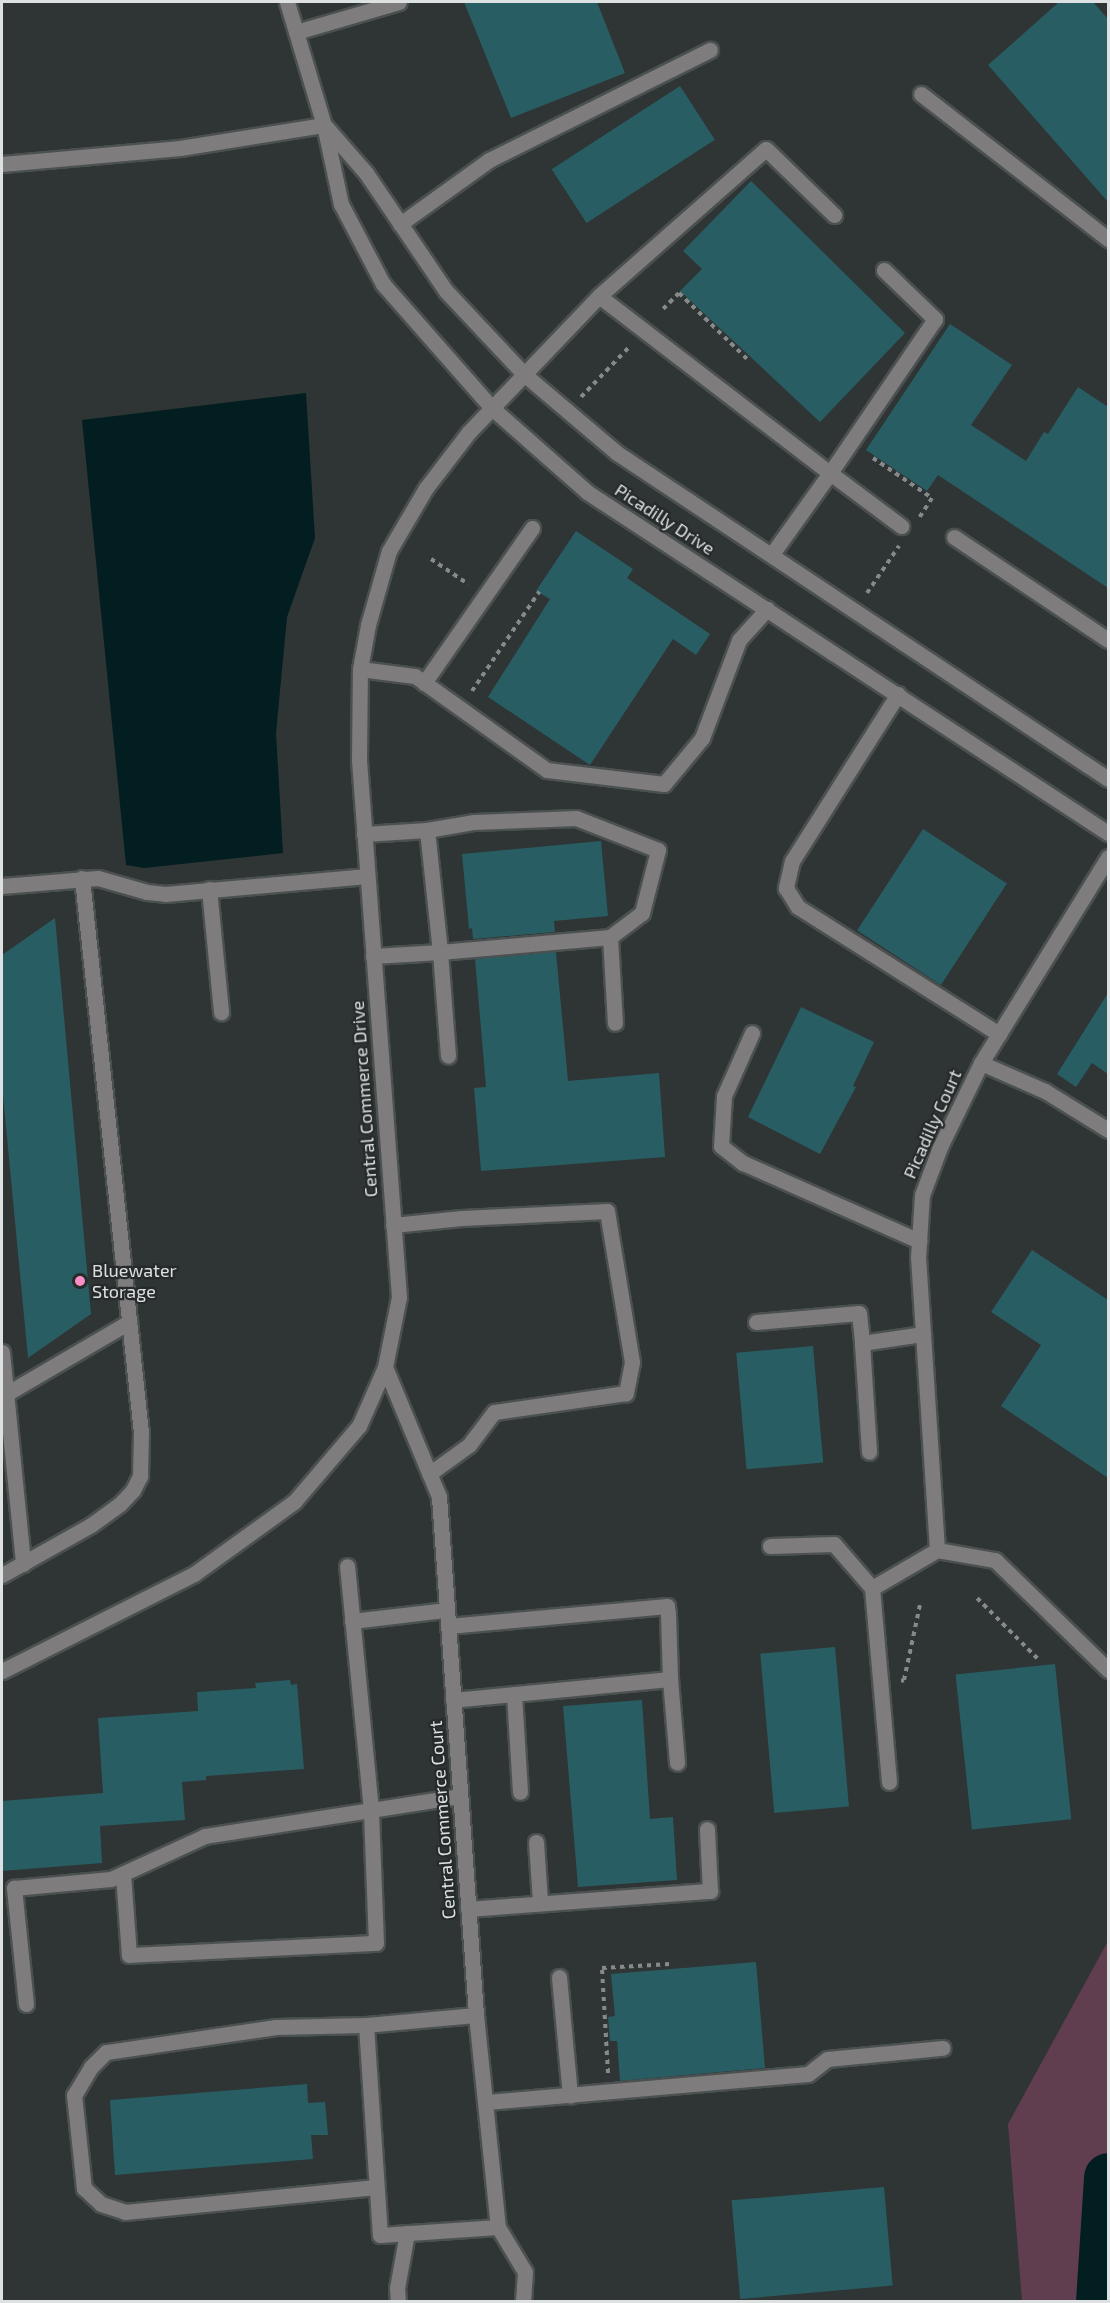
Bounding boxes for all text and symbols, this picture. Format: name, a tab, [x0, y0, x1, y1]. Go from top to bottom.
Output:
street label: Picadilly Drive	[611, 479, 719, 559]
street label: Central Commerce Drive	[346, 1000, 382, 1198]
street label: Picadilly Court	[898, 1066, 966, 1182]
place label: Bluewater Storage	[92, 1260, 177, 1302]
marker: Bluewater Storage	[73, 1274, 87, 1288]
street label: Central Commerce Court	[424, 1720, 460, 1920]

